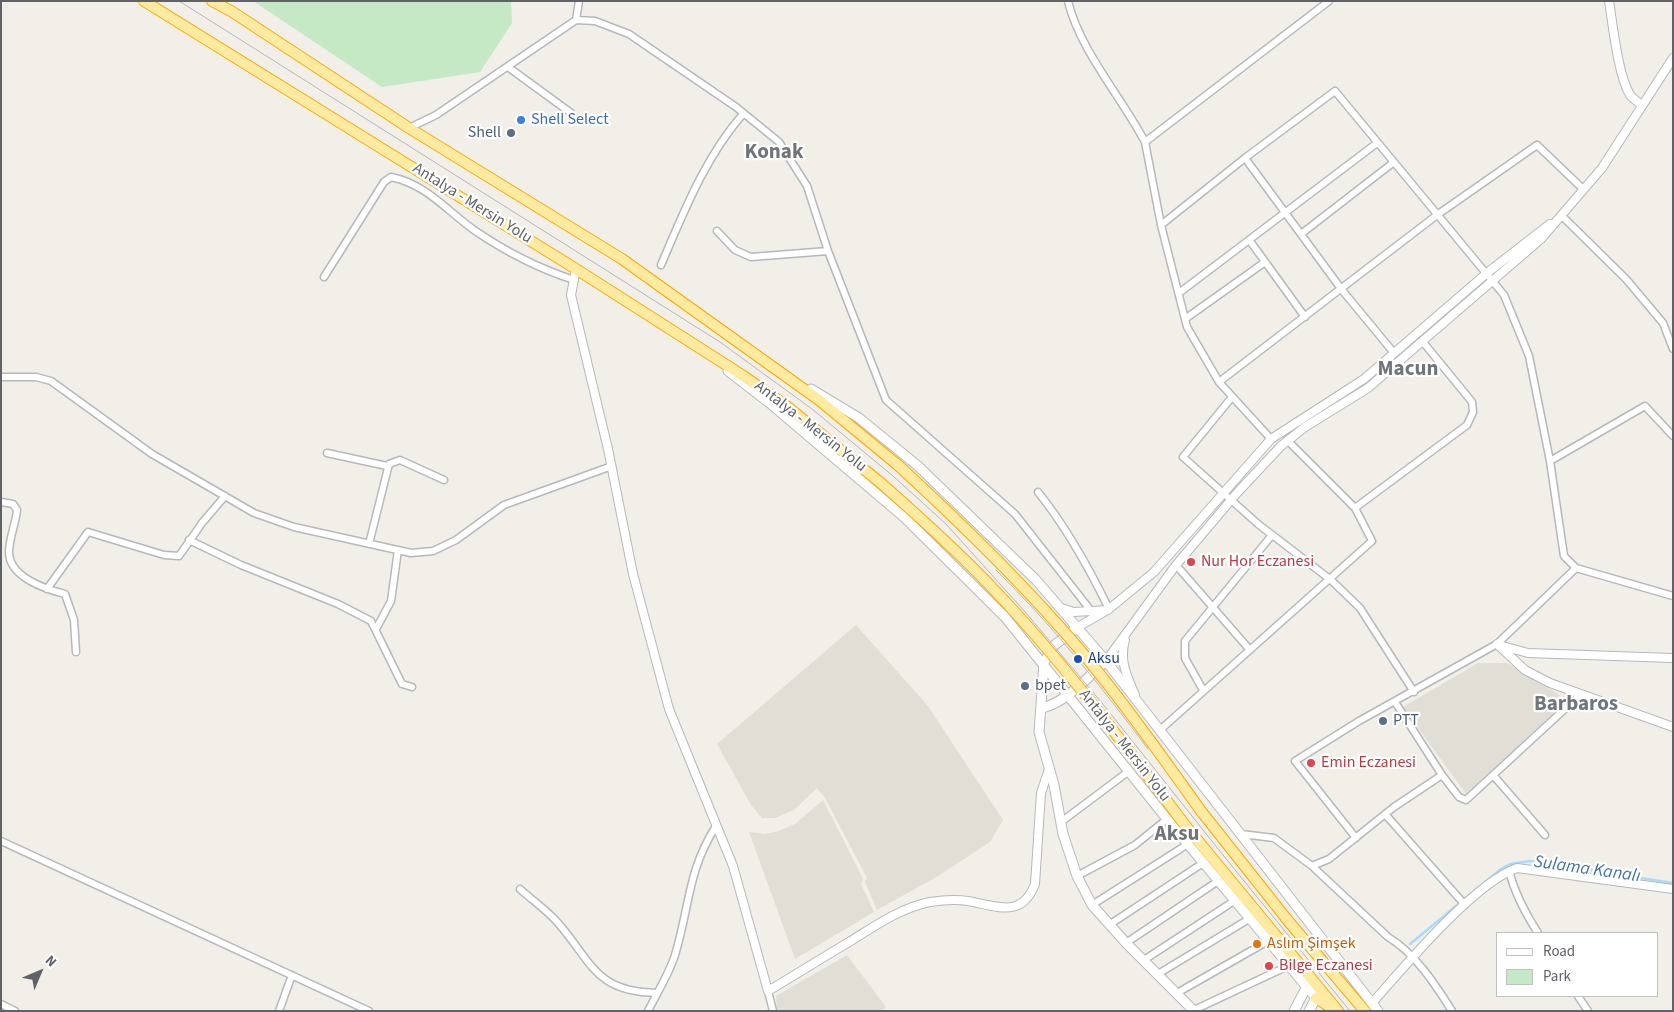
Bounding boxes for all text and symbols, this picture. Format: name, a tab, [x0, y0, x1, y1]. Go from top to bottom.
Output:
place label: Shell Select	[531, 110, 609, 130]
marker: Shell Select	[515, 114, 527, 126]
place label: Shell	[468, 123, 501, 143]
marker: Shell	[505, 127, 517, 139]
district label: Konak	[745, 140, 803, 166]
street label: Antalya - Mersin Yolu	[409, 159, 535, 249]
district label: Macun	[1378, 357, 1438, 383]
street label: Antalya - Mersin Yolu	[750, 377, 870, 477]
place label: Nur Hor Eczanesi	[1201, 552, 1314, 572]
marker: Nur Hor Eczanesi	[1185, 556, 1197, 568]
place label: Aksu	[1088, 649, 1120, 669]
marker: Aksu	[1072, 653, 1084, 665]
place label: bpet	[1035, 676, 1066, 696]
marker: bpet	[1019, 680, 1031, 692]
street label: Antalya - Mersin Yolu	[1074, 686, 1174, 806]
district label: Barbaros	[1534, 692, 1618, 718]
place label: PTT	[1393, 711, 1419, 731]
marker: PTT	[1377, 715, 1389, 727]
place label: Emin Eczanesi	[1321, 753, 1416, 773]
marker: Emin Eczanesi	[1305, 757, 1317, 769]
district label: Aksu	[1155, 822, 1199, 848]
water label: Sulama Kanalı	[1532, 852, 1642, 888]
legend	[1496, 932, 1659, 997]
place label: Aslım Şimşek	[1267, 934, 1356, 954]
marker: Aslım Şimşek	[1251, 938, 1263, 950]
text: Road	[1543, 941, 1575, 962]
north arrow	[15, 947, 65, 997]
text: N	[40, 951, 61, 972]
place label: Bilge Eczanesi	[1279, 956, 1373, 976]
marker: Bilge Eczanesi	[1263, 960, 1275, 972]
text: Park	[1543, 966, 1571, 987]

